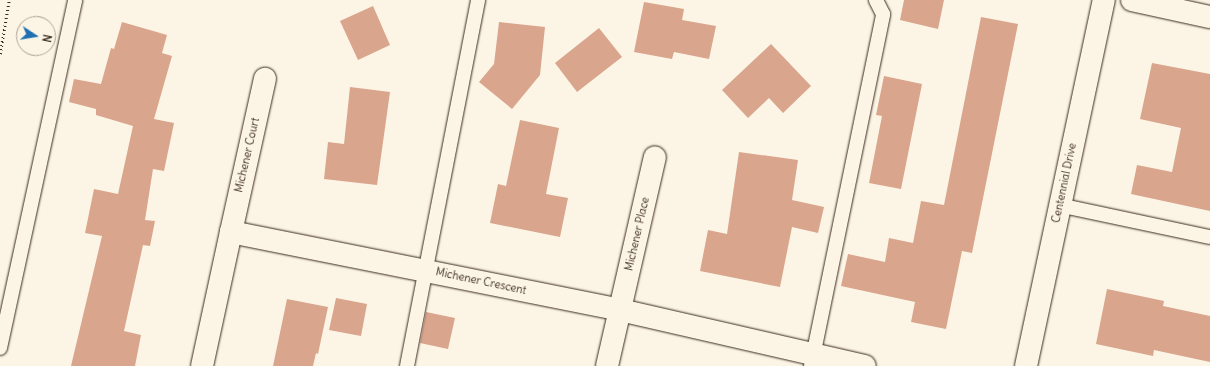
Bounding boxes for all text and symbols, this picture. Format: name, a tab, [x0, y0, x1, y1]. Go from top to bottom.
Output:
north arrow	[16, 16, 56, 56]
text: N	[39, 33, 54, 43]
street label: Michener Court	[232, 116, 262, 194]
street label: Centennial Drive	[1049, 142, 1079, 224]
street label: Michener Place	[622, 196, 652, 272]
street label: Michener Crescent	[435, 265, 527, 297]

